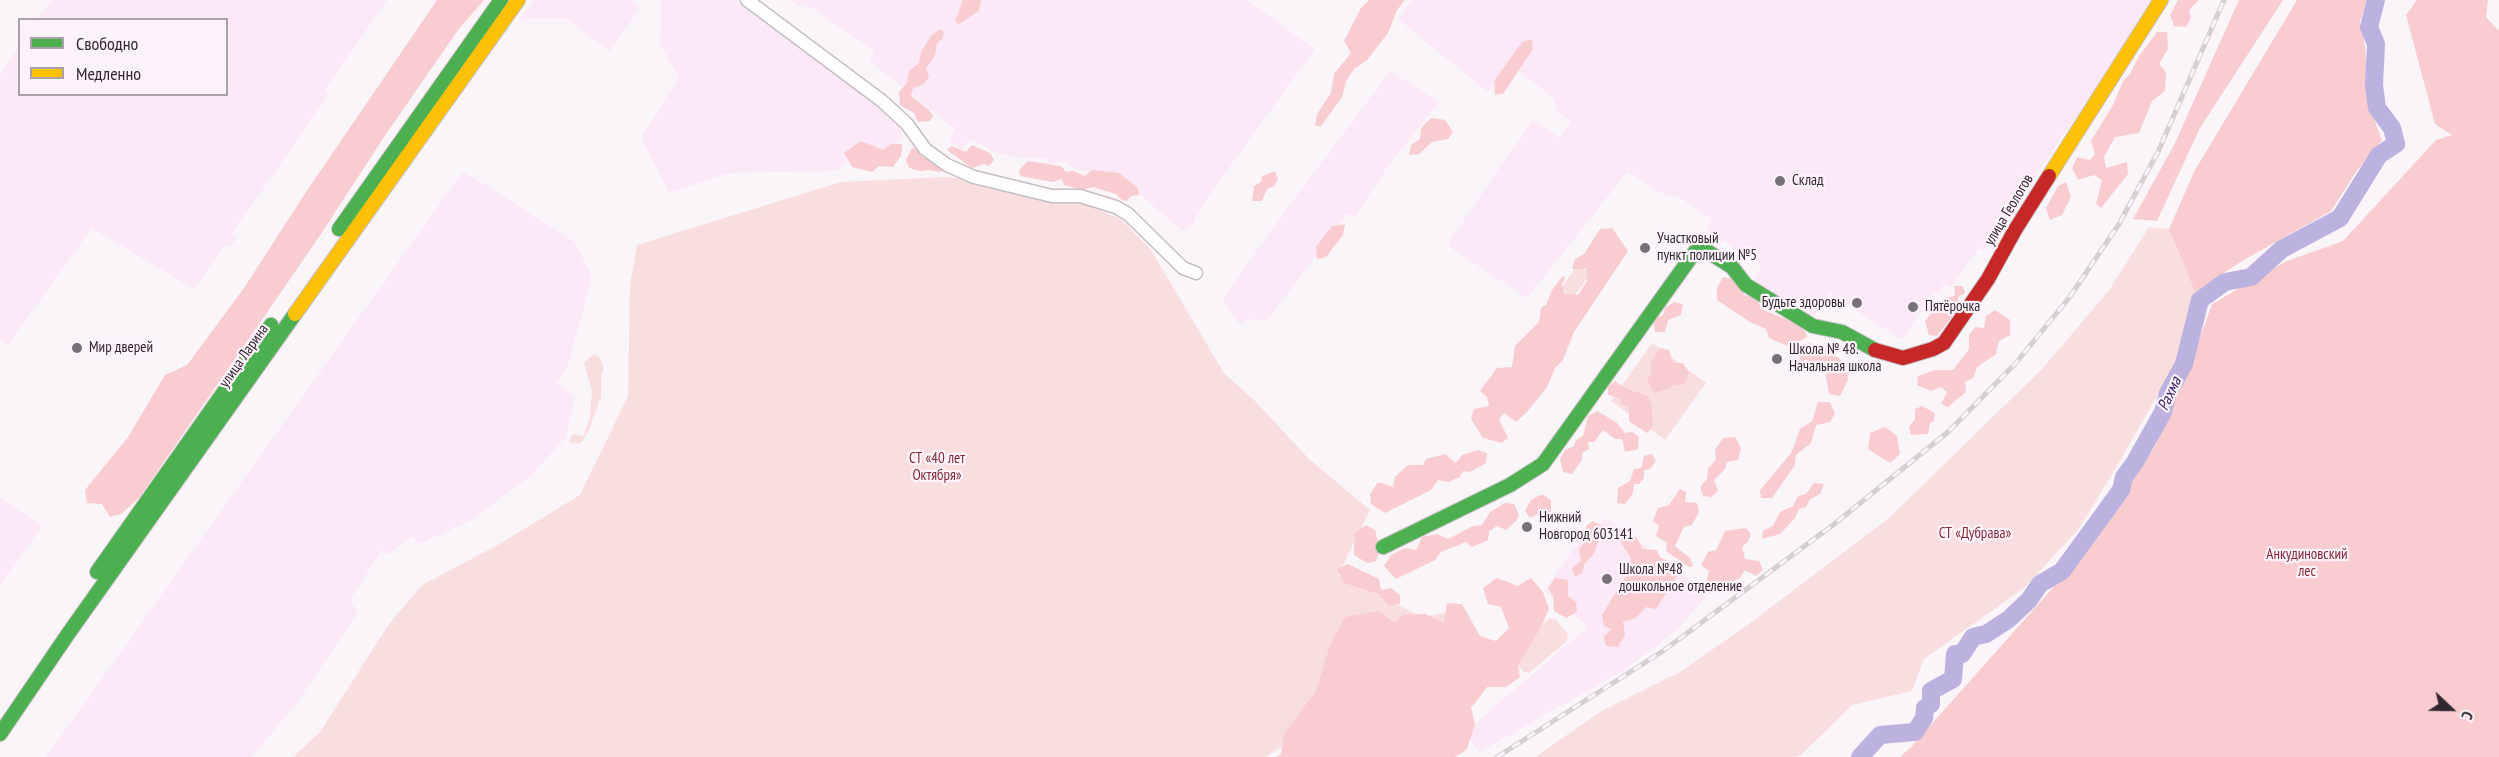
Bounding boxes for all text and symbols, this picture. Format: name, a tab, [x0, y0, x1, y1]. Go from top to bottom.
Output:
legend	[18, 18, 228, 96]
text: Свободно	[76, 32, 138, 55]
text: Медленно	[76, 62, 141, 85]
street label: улица Геологов	[1981, 171, 2037, 249]
place label: Склад	[1792, 172, 1824, 190]
marker: Склад	[1773, 174, 1787, 188]
place label: Участковый пункт полиции №5	[1657, 230, 1757, 265]
marker: Участковый пункт полиции №5	[1638, 241, 1652, 255]
place label: Будьте здоровы	[1762, 294, 1845, 312]
marker: Будьте здоровы	[1850, 296, 1864, 310]
place label: Пятёрочка	[1925, 298, 1980, 316]
marker: Пятёрочка	[1906, 300, 1920, 314]
street label: улица Ларина	[216, 321, 272, 391]
place label: Мир дверей	[89, 339, 153, 357]
marker: Мир дверей	[70, 341, 84, 355]
place label: Школа № 48. Начальная школа	[1789, 341, 1881, 376]
marker: Школа № 48. Начальная школа	[1770, 352, 1784, 366]
water label: Рахма	[2154, 374, 2186, 414]
park label: СТ «40 лет Октября»	[909, 450, 965, 485]
place label: Нижний Новгород 603141	[1539, 509, 1634, 544]
marker: Нижний Новгород 603141	[1520, 520, 1534, 534]
park label: СТ «Дубрава»	[1939, 525, 2011, 543]
park label: Анкудиновский лес	[2266, 546, 2348, 581]
place label: Школа №48 дошкольное отделение	[1619, 561, 1742, 596]
marker: Школа №48 дошкольное отделение	[1600, 572, 1614, 586]
north arrow	[2421, 679, 2481, 739]
text: С	[2457, 709, 2478, 723]

